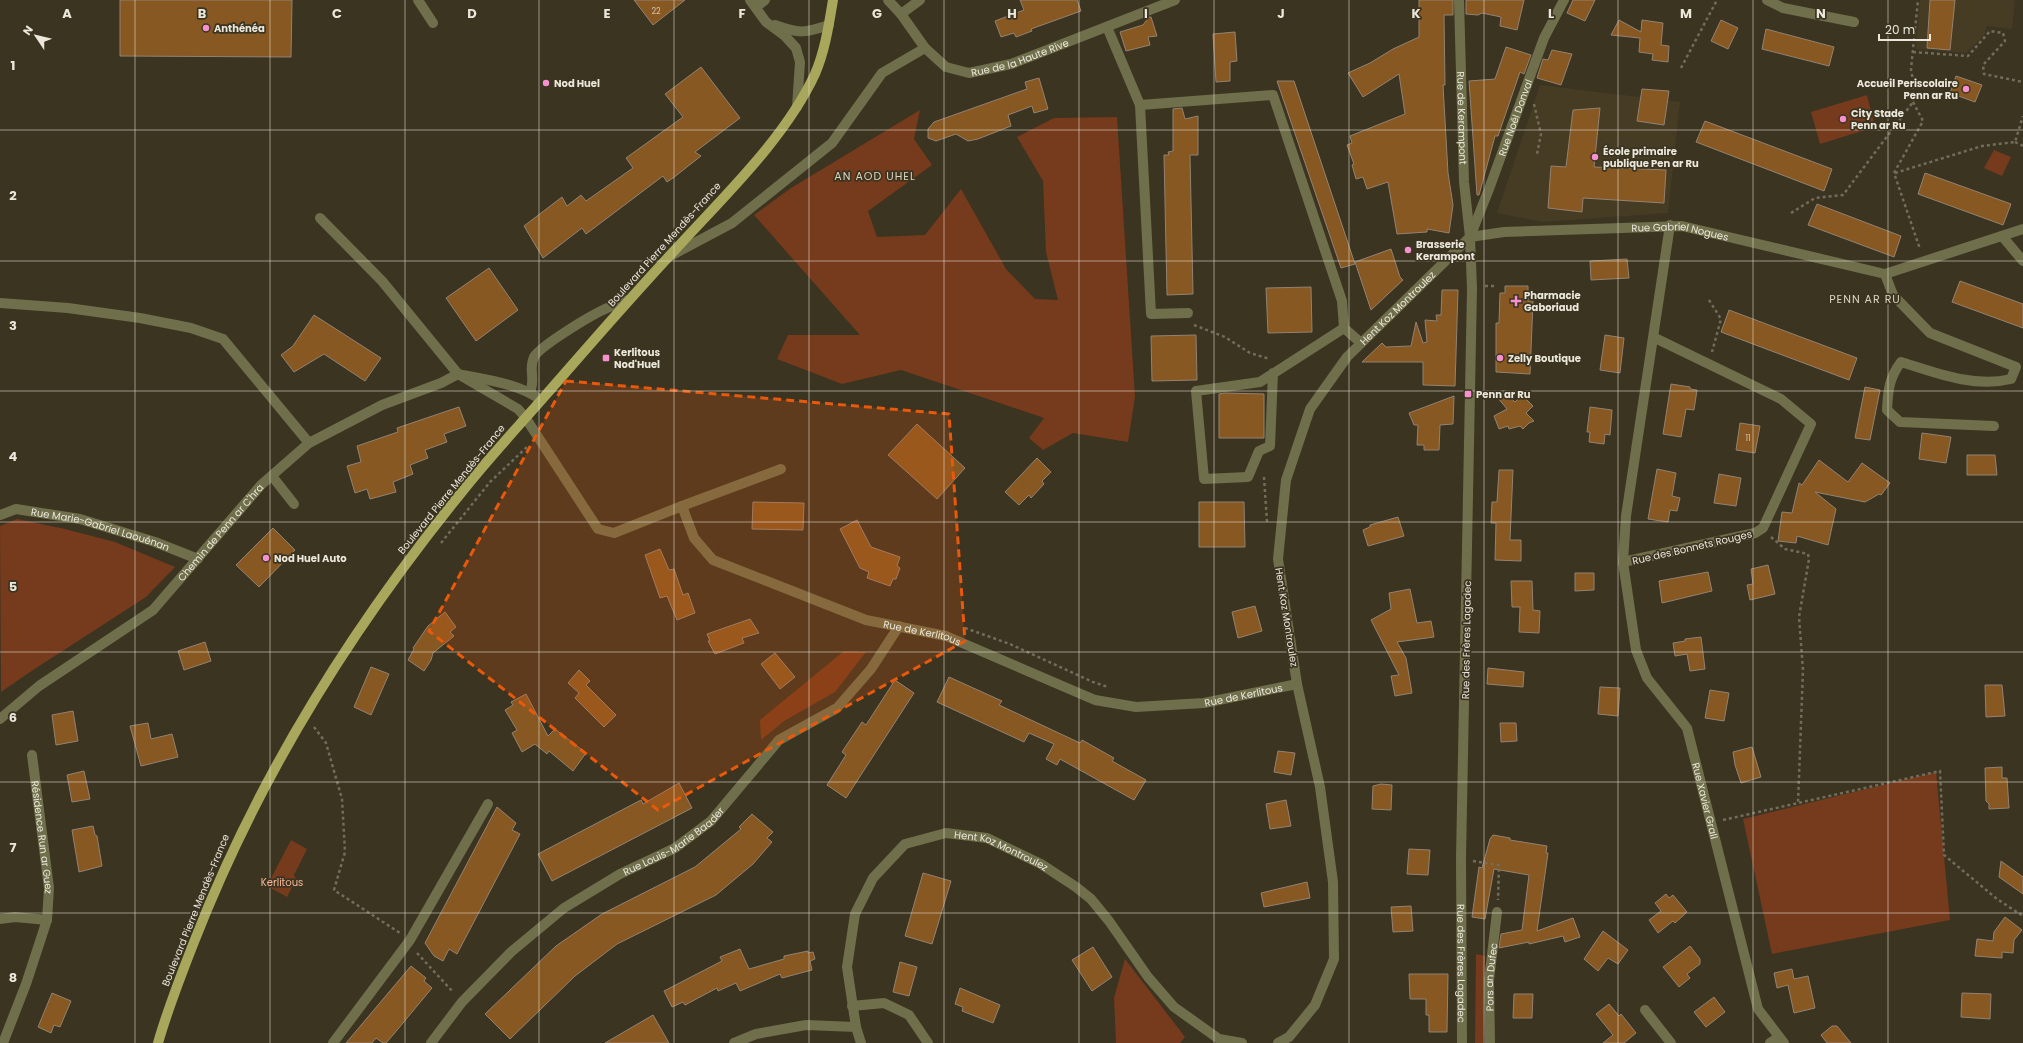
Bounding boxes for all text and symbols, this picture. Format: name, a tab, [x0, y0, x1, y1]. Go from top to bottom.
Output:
text: A	[62, 4, 72, 23]
text: B	[198, 4, 207, 23]
text: C	[332, 4, 342, 23]
text: D	[467, 4, 477, 23]
text: E	[603, 4, 611, 23]
text: F	[738, 4, 746, 23]
text: G	[872, 4, 882, 23]
text: H	[1007, 4, 1017, 23]
text: I	[1144, 4, 1148, 23]
text: J	[1277, 4, 1285, 23]
text: K	[1411, 4, 1421, 23]
text: L	[1548, 4, 1554, 23]
text: M	[1680, 4, 1692, 23]
text: N	[1816, 4, 1826, 23]
house number: 22	[651, 6, 661, 17]
north arrow	[16, 16, 56, 56]
scale bar	[1879, 16, 1930, 42]
place label: Anthénéa	[214, 21, 265, 36]
text: 20 m	[1885, 21, 1915, 38]
text: N	[19, 22, 37, 38]
marker: Anthénéa	[201, 23, 211, 33]
street label: Rue de la Haute Rive	[970, 35, 1071, 80]
text: 1	[11, 56, 15, 75]
street label: Rue de Kerampont	[1453, 71, 1471, 165]
place label: Nod Huel	[554, 76, 600, 91]
place label: Accueil Periscolaire Penn ar Ru	[1857, 76, 1958, 103]
street label: Rue Noël Donval	[1495, 77, 1536, 158]
marker: Nod Huel	[541, 78, 551, 88]
marker: Accueil Periscolaire Penn ar Ru	[1961, 84, 1971, 94]
place label: City Stade Penn ar Ru	[1851, 106, 1906, 133]
marker: City Stade Penn ar Ru	[1838, 114, 1848, 124]
place label: École primaire publique Pen ar Ru	[1603, 144, 1699, 171]
marker: École primaire publique Pen ar Ru	[1590, 152, 1600, 162]
district label: AN AOD UHEL	[834, 168, 916, 184]
street label: Boulevard Pierre Mendès-France	[604, 179, 724, 310]
text: 2	[9, 186, 17, 205]
street label: Rue Gabriel Nogues	[1631, 219, 1730, 245]
place label: Brasserie Kerampont	[1416, 237, 1475, 264]
marker: Brasserie Kerampont	[1403, 245, 1413, 255]
street label: Hent Koz Montroulez	[1357, 267, 1439, 349]
place label: Pharmacie Gaboriaud	[1524, 288, 1581, 315]
district label: PENN AR RU	[1829, 291, 1901, 307]
marker: Pharmacie Gaboriaud	[1511, 296, 1521, 306]
text: 3	[9, 316, 17, 335]
place label: Kerlitous Nod'Huel	[614, 345, 660, 372]
place label: Zelly Boutique	[1508, 351, 1581, 366]
marker: Kerlitous Nod'Huel	[601, 353, 611, 363]
marker: Zelly Boutique	[1495, 353, 1505, 363]
place label: Penn ar Ru	[1476, 387, 1531, 402]
marker: Penn ar Ru	[1463, 389, 1473, 399]
street label: Boulevard Pierre Mendès-France	[394, 421, 509, 557]
house number: 11	[1745, 433, 1751, 444]
text: 4	[9, 447, 18, 466]
street label: Chemin de Penn ar C'hra	[174, 480, 267, 585]
street label: Rue Marie-Gabriel Laouénan	[30, 504, 172, 555]
street label: Rue des Bonnets Rouges	[1631, 526, 1753, 569]
place label: Nod Huel Auto	[274, 551, 347, 566]
marker: Nod Huel Auto	[261, 553, 271, 563]
street label: Hent Koz Montroulez	[1271, 566, 1302, 668]
text: 5	[9, 577, 17, 596]
street label: Rue des Frères Lagadec	[1458, 581, 1475, 699]
street label: Rue de Kerlitous	[882, 617, 963, 650]
street label: Rue de Kerlitous	[1203, 680, 1284, 711]
text: 6	[9, 708, 17, 727]
street label: Rue Xavier Grall	[1688, 761, 1722, 841]
street label: Résidence Run ar Guez	[27, 780, 56, 895]
street label: Rue Louis-Marie Baader	[621, 804, 728, 880]
street label: Hent Koz Montroulez	[953, 827, 1051, 875]
street label: Boulevard Pierre Mendès-France	[158, 832, 233, 989]
text: 7	[10, 838, 17, 857]
park label: Kerlitous	[261, 875, 303, 890]
street label: Rue des Frères Lagadec	[1453, 904, 1469, 1023]
street label: Pors an Dufec	[1482, 942, 1501, 1011]
text: 8	[9, 968, 17, 987]

